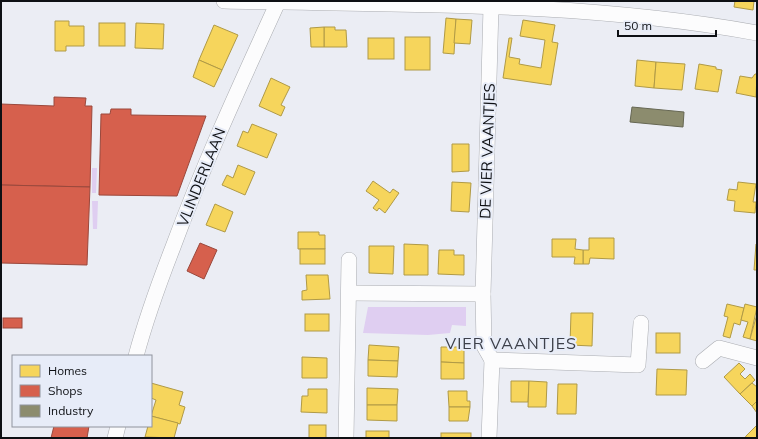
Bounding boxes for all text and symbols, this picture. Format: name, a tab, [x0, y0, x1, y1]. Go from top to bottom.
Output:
scale bar	[618, 12, 716, 38]
text: 50 m	[624, 18, 652, 33]
street label: DE VIER VAANTJES	[475, 83, 499, 219]
street label: VLINDERLAAN	[172, 125, 230, 229]
district label: VIER VAANTJES	[445, 333, 577, 353]
legend	[12, 355, 152, 427]
text: Homes	[48, 363, 87, 378]
text: Shops	[48, 383, 83, 398]
text: Industry	[48, 403, 94, 418]

